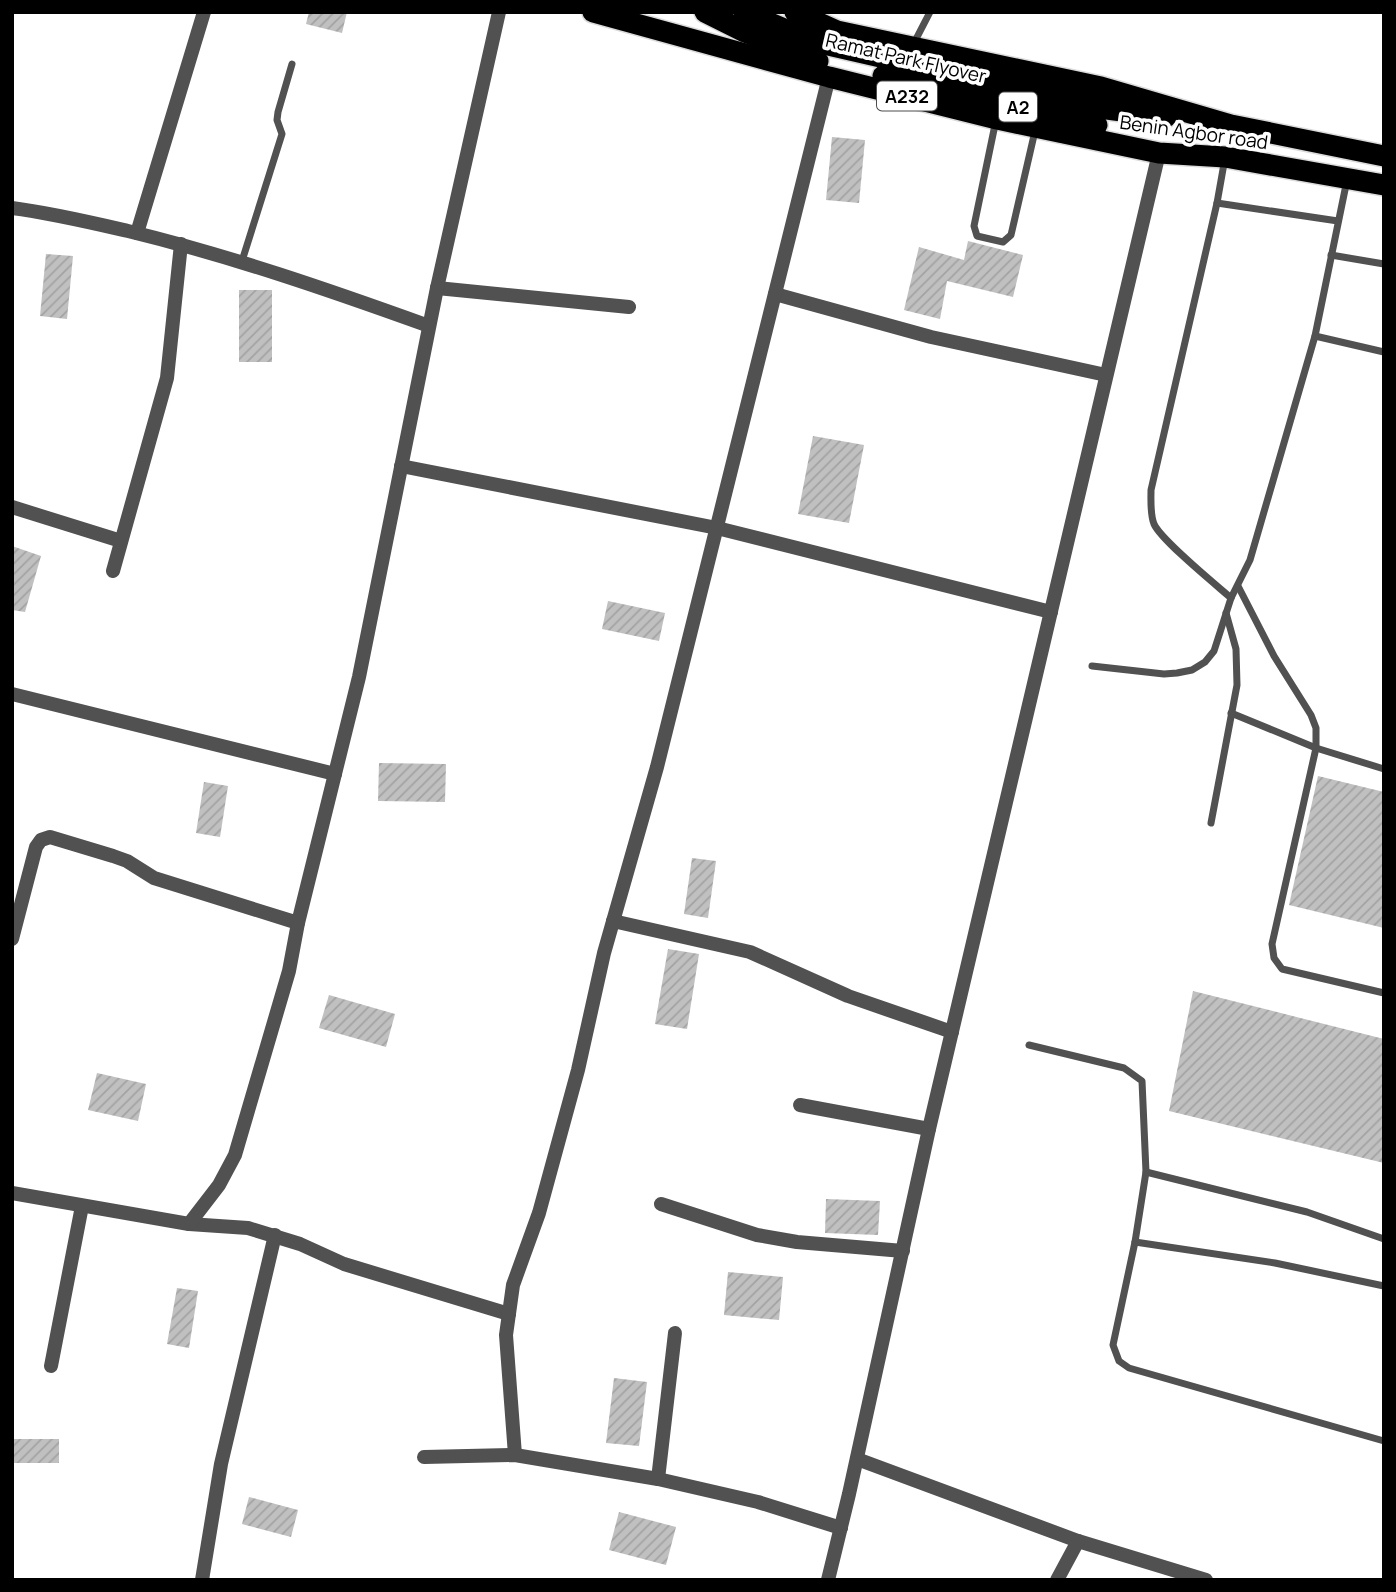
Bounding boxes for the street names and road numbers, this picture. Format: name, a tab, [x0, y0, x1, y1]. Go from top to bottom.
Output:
street label: Ramat Park Flyover	[823, 27, 989, 89]
road number: A232	[877, 82, 937, 110]
road number: A2	[999, 92, 1037, 122]
street label: Benin Agbor road	[1118, 109, 1270, 155]

